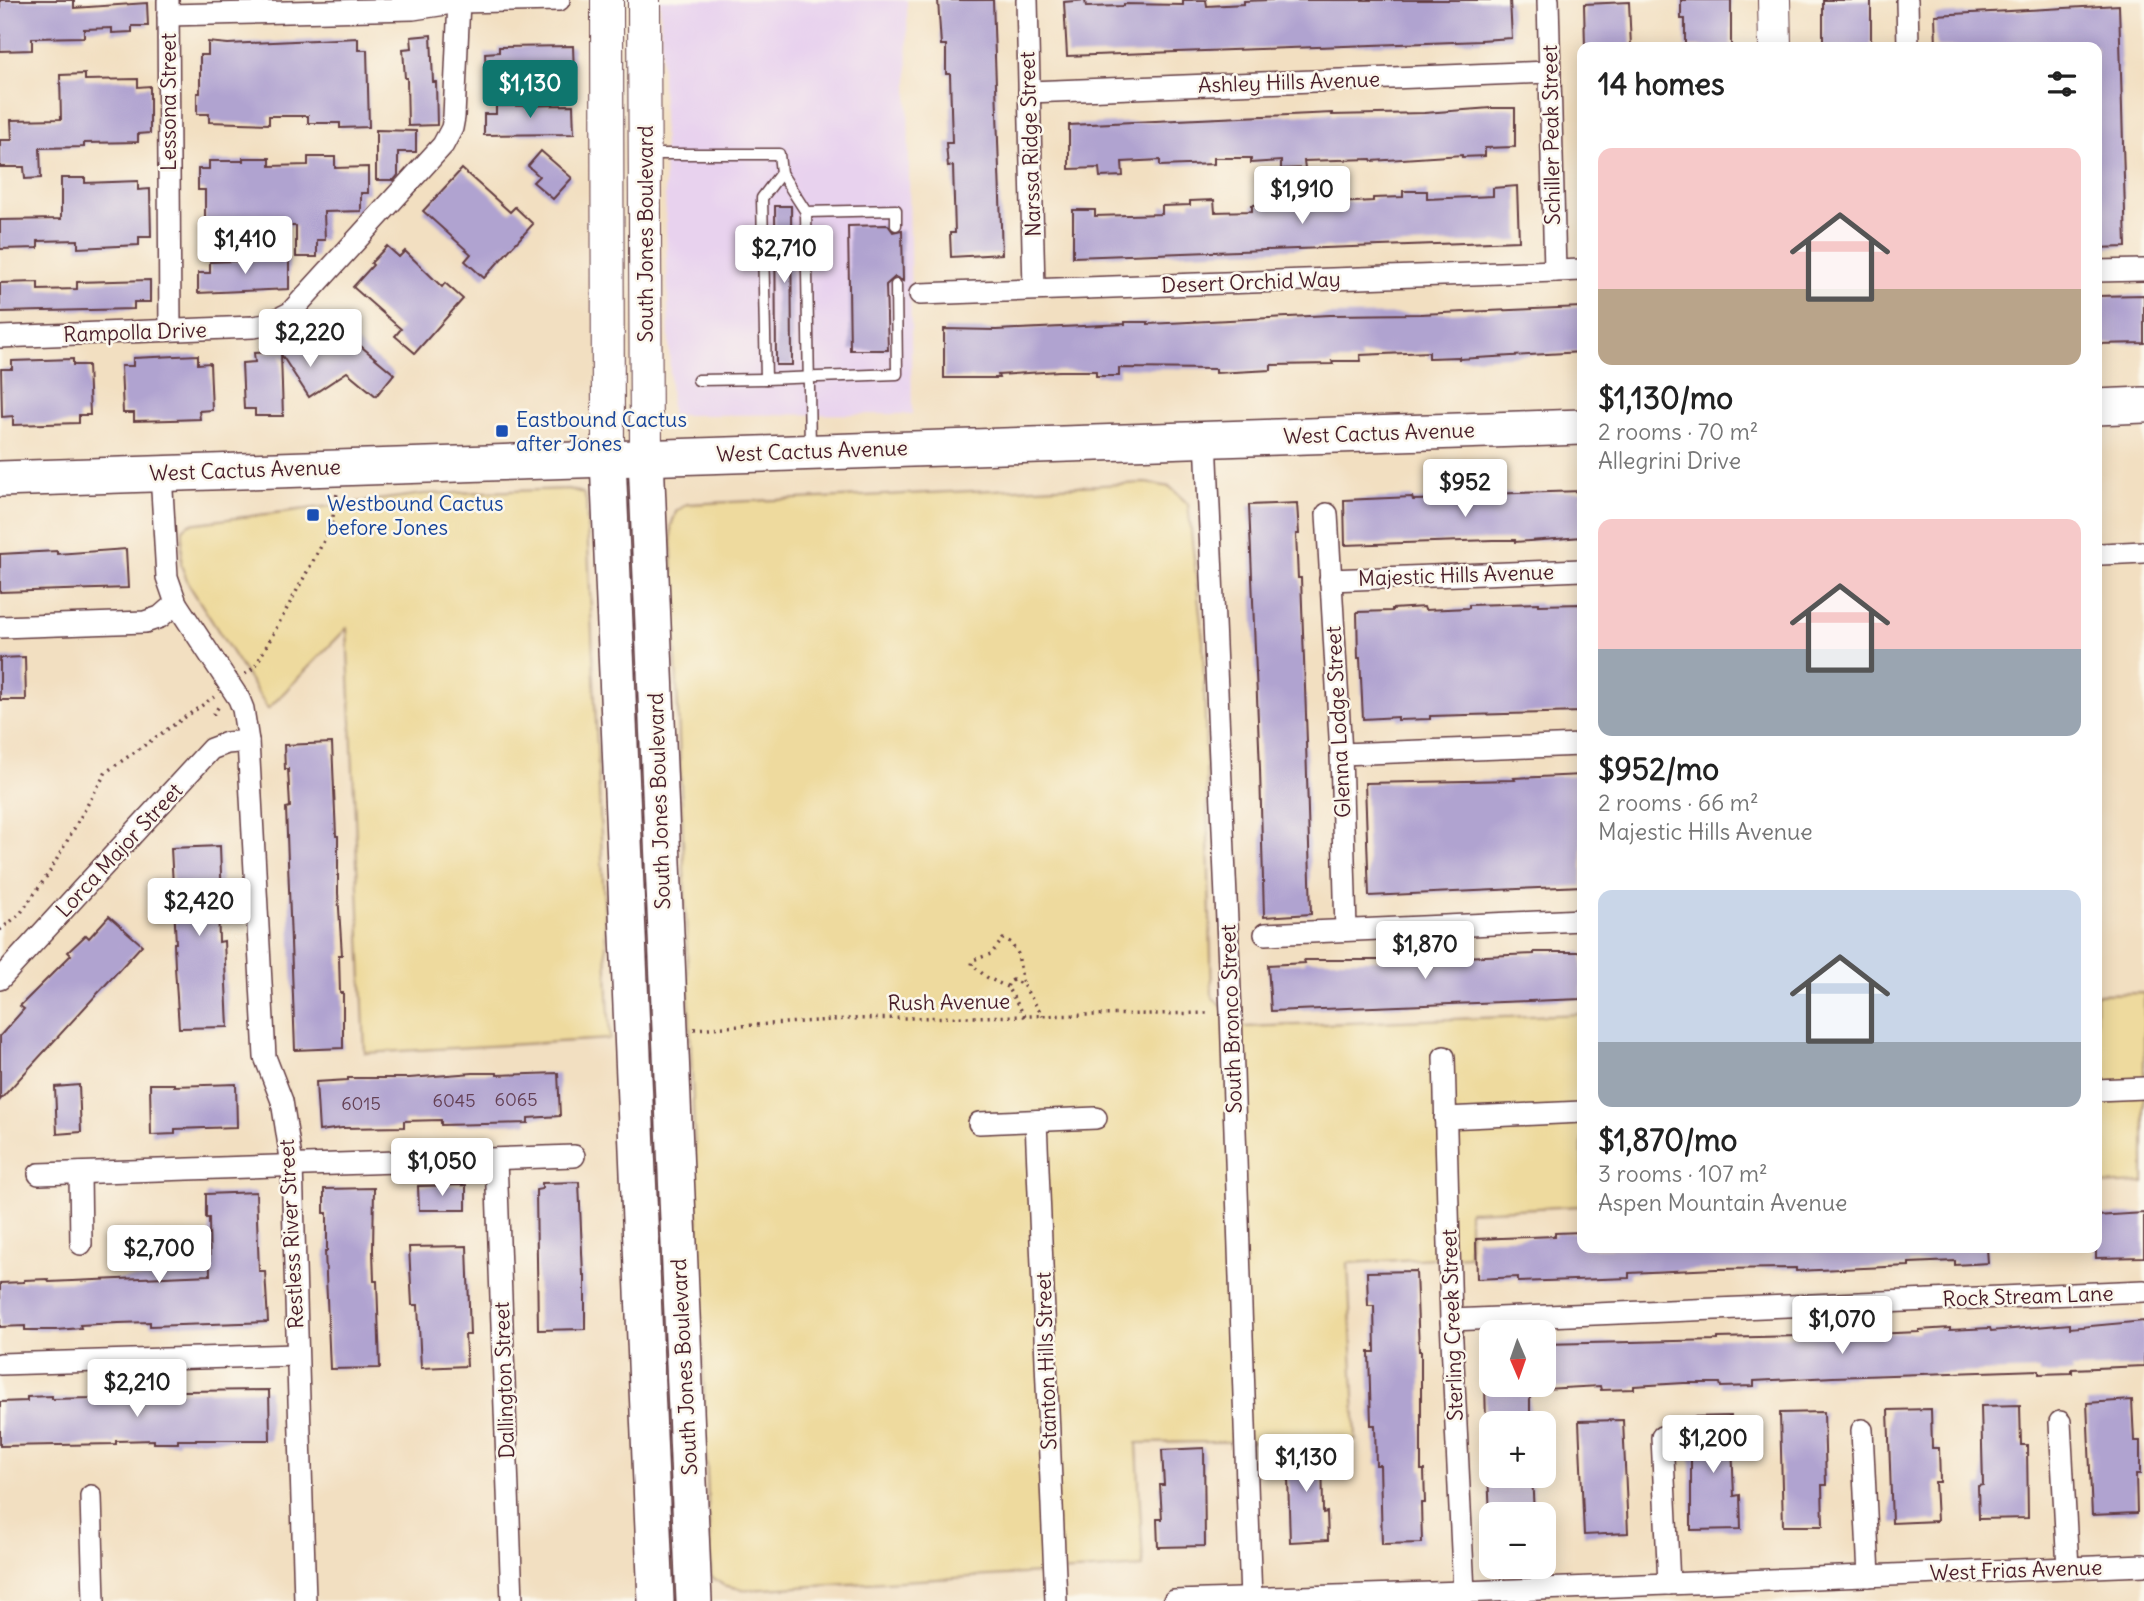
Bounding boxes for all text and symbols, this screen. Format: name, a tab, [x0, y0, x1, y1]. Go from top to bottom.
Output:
street label: Lessona Street	[155, 33, 182, 171]
street label: Schiller Peak Street	[1536, 45, 1566, 225]
street label: Narssa Ridge Street	[1013, 51, 1047, 237]
pin: $1,130	[473, 60, 587, 120]
street label: Ashley Hills Avenue	[1197, 65, 1381, 99]
text: 14 homes	[1598, 65, 1725, 103]
icon: filters	[2043, 65, 2081, 103]
text: $1,130	[499, 68, 561, 97]
street label: South Jones Boulevard	[632, 126, 659, 343]
pin: $1,910	[1245, 166, 1359, 226]
text: $1,910	[1270, 174, 1334, 203]
icon: home	[1777, 194, 1903, 320]
pin: $1,410	[188, 216, 302, 276]
text: $1,410	[213, 224, 277, 253]
pin: $2,710	[727, 226, 841, 285]
text: $2,710	[751, 233, 817, 262]
street label: Desert Orchid Way	[1161, 265, 1341, 299]
pin: $2,220	[253, 310, 367, 369]
street label: Rampolla Drive	[63, 316, 207, 348]
text: $2,220	[275, 317, 345, 346]
text: $1,130/mo	[1598, 379, 1733, 417]
place label: Eastbound Cactus after Jones	[516, 406, 687, 457]
street label: West Cactus Avenue	[1283, 416, 1475, 450]
text: 2 rooms · 70 m²	[1598, 417, 1758, 446]
marker: Eastbound Cactus after Jones	[494, 423, 510, 439]
street label: West Cactus Avenue	[716, 434, 908, 468]
text: Allegrini Drive	[1598, 446, 1741, 475]
street label: West Cactus Avenue	[149, 453, 341, 487]
pin: $952	[1424, 460, 1506, 519]
text: $952	[1439, 467, 1491, 496]
place label: Westbound Cactus before Jones	[327, 490, 504, 541]
marker: Westbound Cactus before Jones	[305, 507, 321, 523]
street label: Majestic Hills Avenue	[1358, 558, 1554, 592]
icon: home	[1777, 565, 1903, 691]
street label: Glenna Lodge Street	[1319, 625, 1357, 819]
street label: South Jones Boulevard	[642, 692, 676, 910]
text: $952/mo	[1598, 750, 1719, 788]
street label: Lorca Major Street	[50, 777, 188, 923]
text: 2 rooms · 66 m²	[1598, 788, 1759, 817]
text: Majestic Hills Avenue	[1598, 817, 1813, 846]
pin: $2,420	[142, 878, 256, 938]
text: $2,420	[164, 886, 234, 915]
pin: $1,870	[1368, 922, 1482, 981]
street label: South Bronco Street	[1214, 924, 1248, 1114]
text: $1,870	[1392, 929, 1458, 958]
icon: home	[1777, 936, 1903, 1062]
street label: Rush Avenue	[887, 987, 1011, 1017]
house number: 6065	[495, 1088, 537, 1111]
house number: 6045	[433, 1089, 475, 1112]
house number: 6015	[341, 1092, 381, 1115]
text: $1,870/mo	[1598, 1121, 1737, 1159]
street label: Restless River Street	[273, 1138, 309, 1330]
pin: $1,050	[385, 1138, 499, 1198]
text: $1,050	[407, 1146, 477, 1175]
text: 3 rooms · 107 m²	[1598, 1159, 1768, 1188]
text: Aspen Mountain Avenue	[1598, 1188, 1847, 1217]
pin: $2,700	[102, 1226, 216, 1285]
street label: Sterling Creek Street	[1435, 1228, 1469, 1422]
text: $2,700	[123, 1233, 195, 1262]
street label: South Jones Boulevard	[665, 1258, 703, 1476]
street label: Stanton Hills Street	[1029, 1271, 1063, 1451]
street label: Rock Stream Lane	[1942, 1280, 2114, 1312]
pin: $1,070	[1785, 1296, 1899, 1356]
street label: Dallington Street	[488, 1301, 520, 1459]
text: $1,070	[1808, 1304, 1876, 1333]
north arrow	[1479, 1320, 1556, 1396]
map controls	[1479, 1320, 1556, 1579]
pin: $2,210	[80, 1360, 194, 1419]
text: $2,210	[103, 1367, 171, 1396]
button: +	[1479, 1411, 1556, 1488]
pin: $1,200	[1656, 1416, 1770, 1475]
text: $1,200	[1678, 1423, 1748, 1452]
pin: $1,130	[1249, 1434, 1363, 1494]
text: $1,130	[1275, 1442, 1337, 1471]
button: −	[1479, 1502, 1556, 1579]
street label: West Frias Avenue	[1929, 1553, 2103, 1587]

